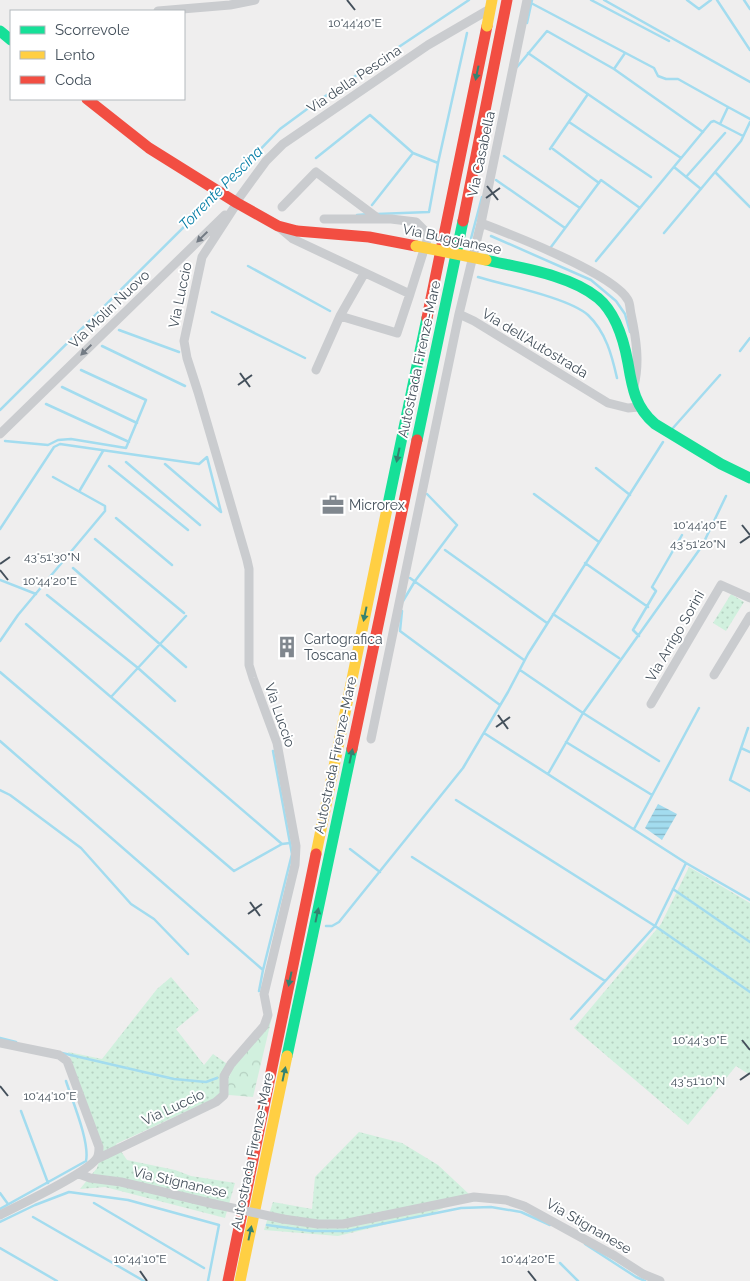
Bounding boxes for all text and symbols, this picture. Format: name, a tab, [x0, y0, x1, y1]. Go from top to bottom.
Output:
legend	[10, 10, 185, 100]
text: 10°44'40"E	[328, 16, 382, 30]
text: Scorrevole	[55, 21, 130, 39]
street label: Via della Pescina	[304, 42, 404, 116]
text: Lento	[55, 46, 95, 64]
one-way arrow	[473, 66, 481, 81]
text: Coda	[55, 71, 92, 89]
street label: Via Casabella	[464, 110, 498, 198]
water label: Torrente Pescina	[175, 142, 267, 234]
street label: Via Buggianese	[401, 221, 503, 257]
one-way arrow	[197, 231, 209, 243]
street label: Via Luccio	[165, 261, 195, 329]
street label: Via Molin Nuovo	[65, 267, 153, 351]
street label: Autostrada Firenze-Mare	[395, 279, 443, 439]
street label: Via dell'Autostrada	[479, 305, 591, 381]
one-way arrow	[80, 344, 92, 356]
one-way arrow	[394, 448, 402, 463]
office icon: Microrex	[320, 492, 346, 518]
place label: Microrex	[349, 497, 405, 513]
text: 10°44'40"E	[673, 518, 727, 532]
text: 43°51'20"N	[670, 537, 726, 551]
text: 43°51'30"N	[24, 550, 80, 564]
text: 10°44'20"E	[23, 574, 77, 588]
street label: Via Arrigo Sorini	[643, 588, 707, 684]
one-way arrow	[361, 607, 369, 622]
place label: Cartografica Toscana	[304, 631, 383, 663]
building icon: Cartografica Toscana	[274, 634, 300, 660]
street label: Autostrada Firenze-Mare	[311, 675, 359, 835]
street label: Via Luccio	[262, 681, 298, 749]
one-way arrow	[347, 748, 355, 764]
one-way arrow	[313, 908, 321, 923]
one-way arrow	[286, 972, 294, 987]
text: 10°44'30"E	[673, 1033, 727, 1047]
one-way arrow	[280, 1066, 288, 1082]
street label: Autostrada Firenze-Mare	[228, 1071, 276, 1231]
text: 43°51'10"N	[671, 1074, 725, 1088]
street label: Via Luccio	[139, 1086, 207, 1128]
text: 10°44'10"E	[23, 1089, 77, 1103]
street label: Via Stignanese	[132, 1163, 228, 1201]
street label: Via Stignanese	[544, 1195, 634, 1257]
one-way arrow	[247, 1225, 255, 1241]
text: 10°44'10"E	[113, 1252, 167, 1266]
text: 10°44'20"E	[501, 1252, 555, 1266]

